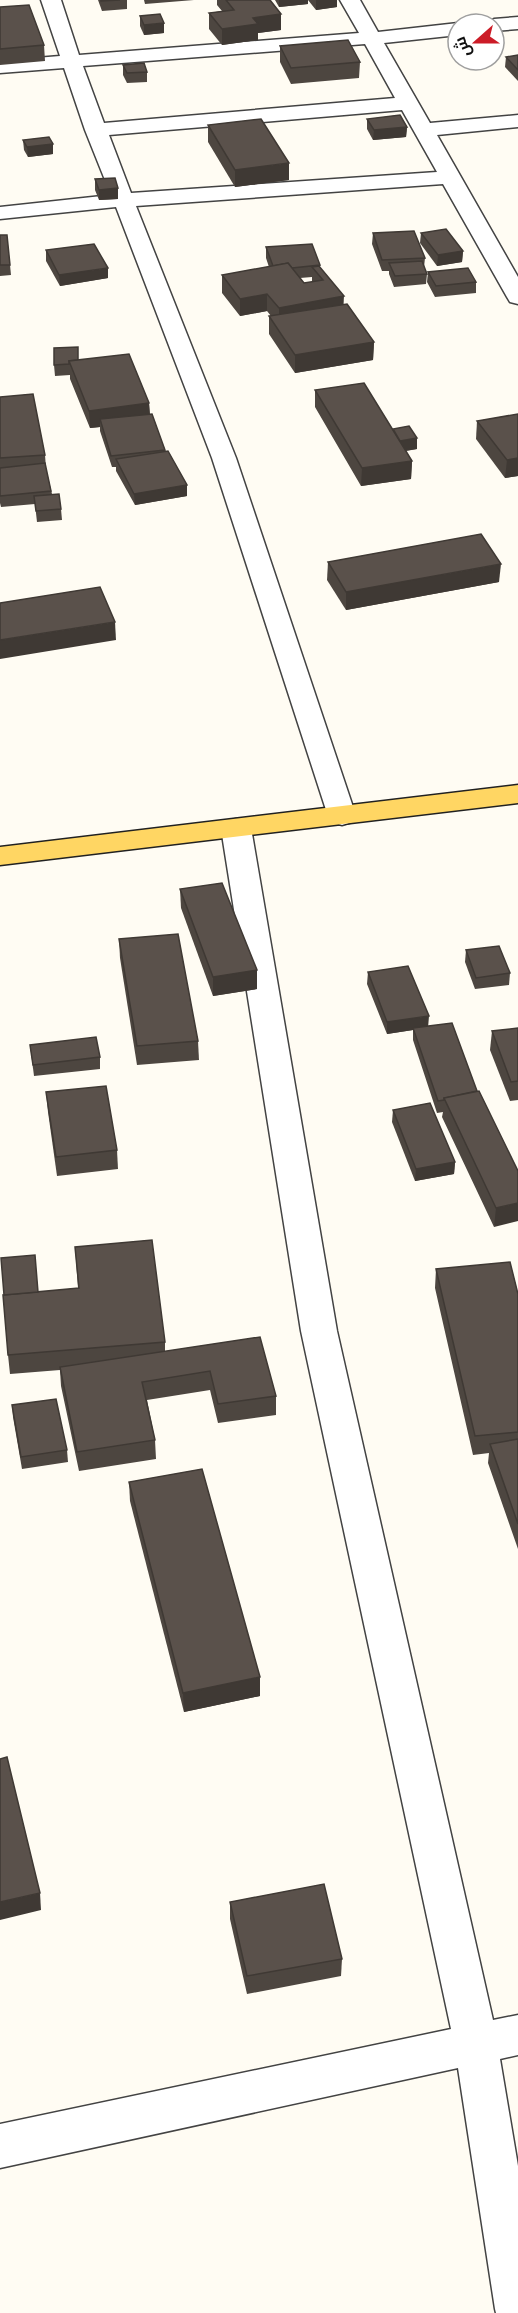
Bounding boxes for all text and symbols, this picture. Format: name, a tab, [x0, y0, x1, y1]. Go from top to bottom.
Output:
north arrow	[446, 12, 506, 72]
text: ش	[450, 34, 475, 60]

